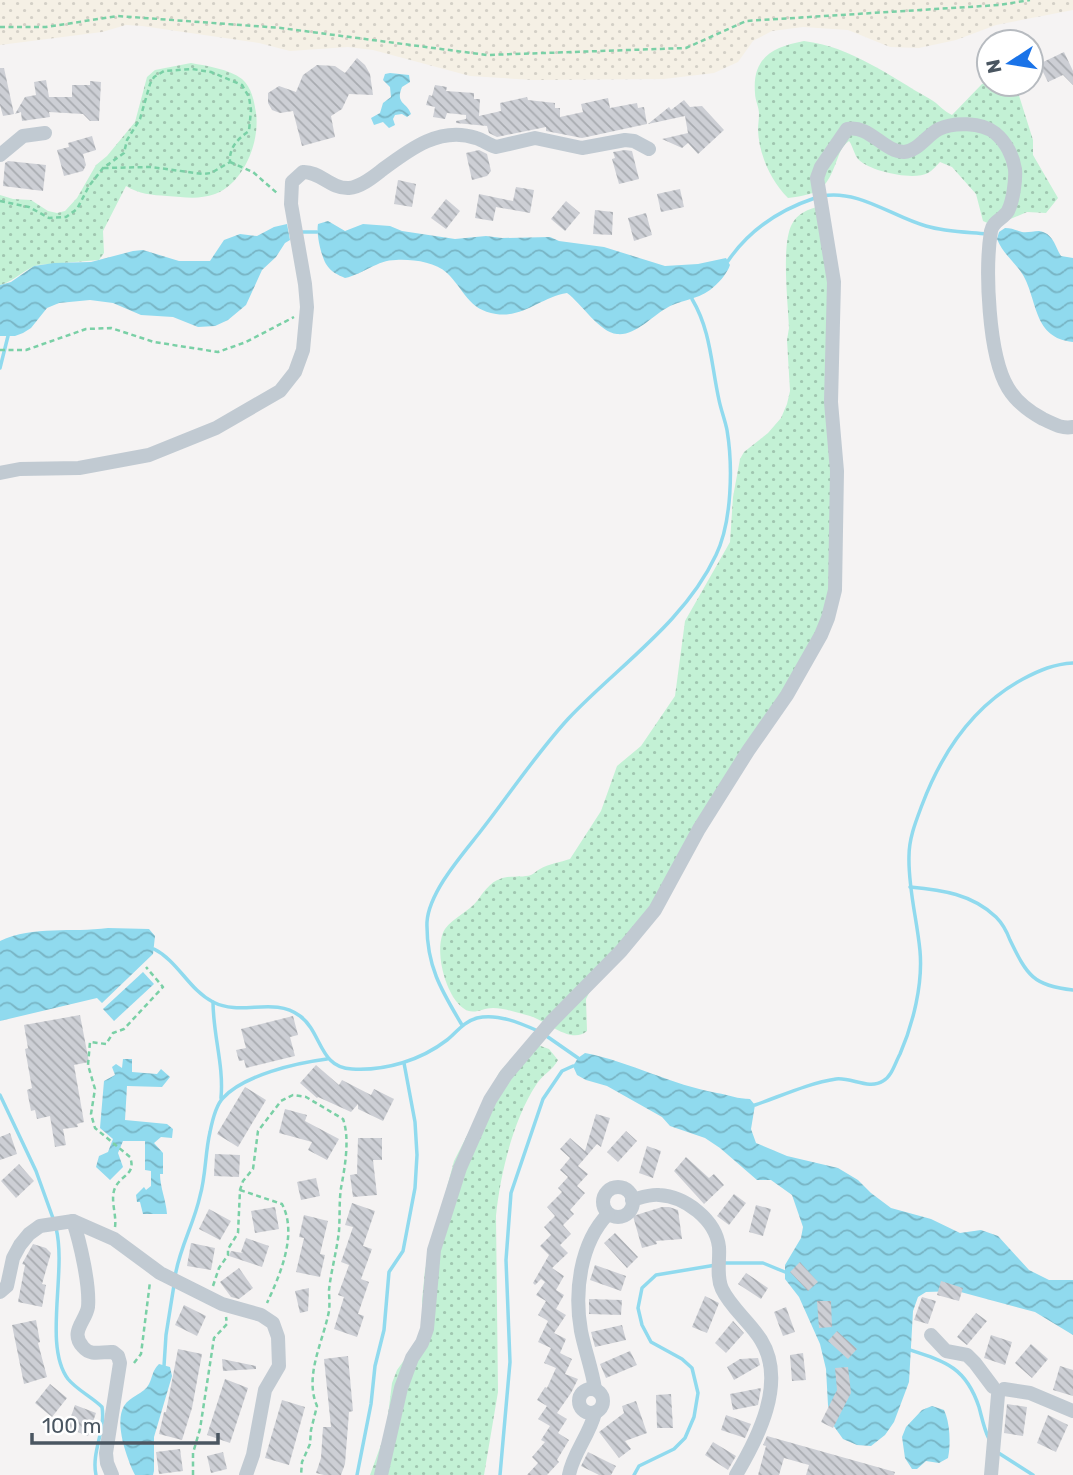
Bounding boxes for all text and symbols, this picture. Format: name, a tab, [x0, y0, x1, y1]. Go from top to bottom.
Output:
north arrow	[975, 28, 1045, 98]
text: N	[981, 57, 1007, 76]
scale bar	[32, 1402, 217, 1446]
text: 100 m	[42, 1413, 101, 1438]

